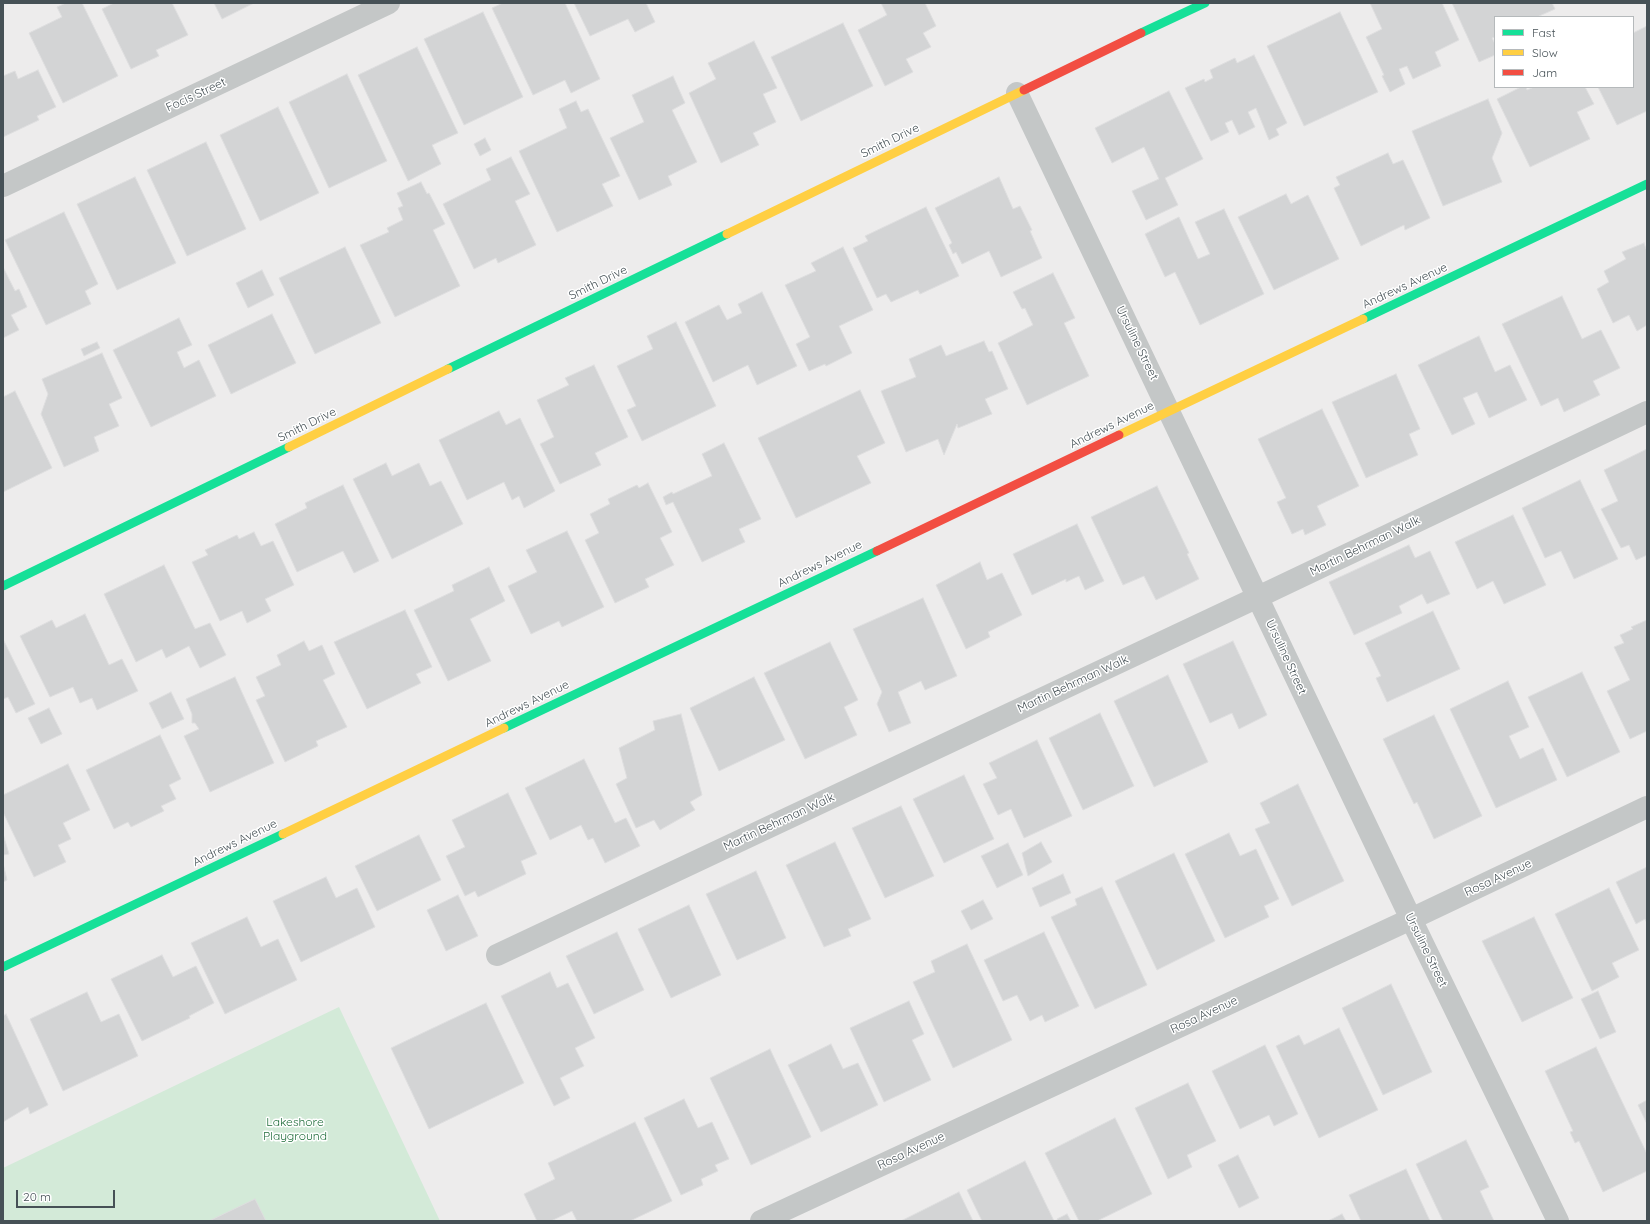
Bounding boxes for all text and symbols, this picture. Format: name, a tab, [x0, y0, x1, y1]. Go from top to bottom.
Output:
legend	[1494, 16, 1634, 88]
text: Fast	[1532, 25, 1556, 40]
text: Slow	[1532, 45, 1558, 60]
text: Jam	[1532, 65, 1557, 80]
street label: Focis Street	[164, 75, 228, 115]
street label: Smith Drive	[858, 121, 922, 161]
street label: Andrews Avenue	[1360, 260, 1450, 312]
street label: Smith Drive	[566, 263, 630, 303]
street label: Ursuline Street	[1113, 304, 1161, 382]
street label: Andrews Avenue	[1067, 398, 1157, 452]
street label: Smith Drive	[275, 405, 339, 445]
street label: Martin Behrman Walk	[1307, 513, 1423, 579]
street label: Andrews Avenue	[775, 537, 865, 591]
street label: Ursuline Street	[1262, 617, 1310, 697]
street label: Martin Behrman Walk	[1015, 652, 1131, 716]
street label: Andrews Avenue	[482, 677, 572, 731]
street label: Martin Behrman Walk	[721, 790, 837, 854]
street label: Andrews Avenue	[190, 816, 280, 870]
street label: Rosa Avenue	[1462, 856, 1534, 900]
street label: Ursuline Street	[1402, 911, 1450, 989]
street label: Rosa Avenue	[1168, 993, 1240, 1037]
park label: Lakeshore Playground	[263, 1115, 327, 1143]
street label: Rosa Avenue	[875, 1129, 947, 1173]
scale bar	[18, 1182, 117, 1208]
text: 20 m	[23, 1189, 51, 1204]

